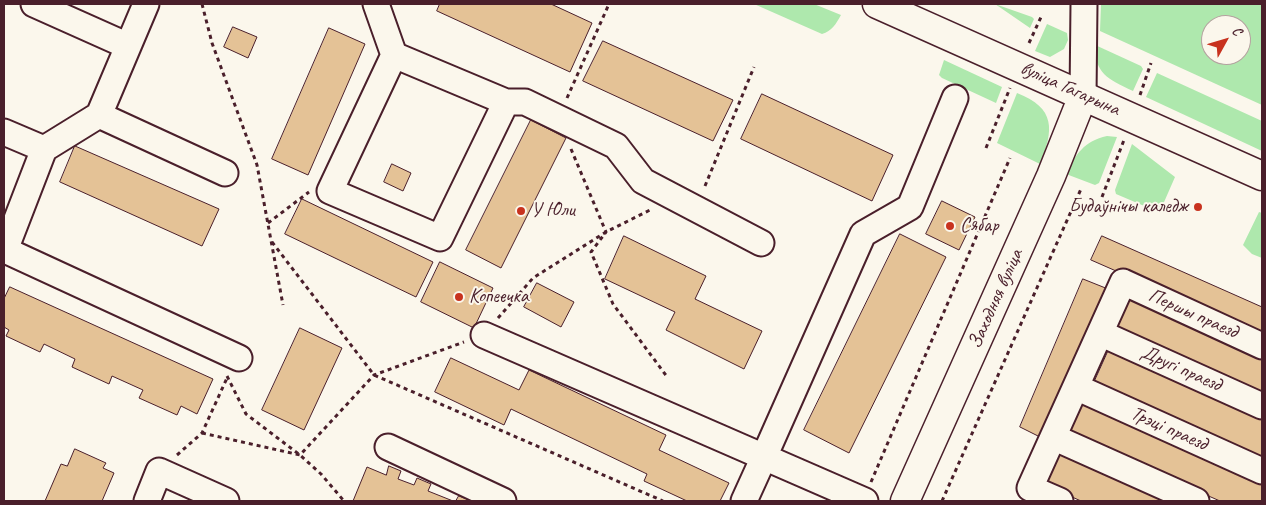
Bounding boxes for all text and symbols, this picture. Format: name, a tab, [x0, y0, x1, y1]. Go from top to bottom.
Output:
north arrow	[1201, 15, 1251, 65]
text: С	[1228, 23, 1246, 39]
street label: вуліца Гагарына	[1016, 56, 1124, 122]
place label: Будаўнічы каледж	[1069, 195, 1188, 219]
place label: У Юли	[531, 199, 575, 223]
marker: Будаўнічы каледж	[1192, 201, 1204, 213]
marker: У Юли	[515, 205, 527, 217]
place label: Сябар	[960, 214, 999, 238]
marker: Сябар	[944, 220, 956, 232]
street label: Заходняя вуліца	[963, 245, 1029, 353]
street label: Першы праезд	[1144, 284, 1242, 344]
place label: Копеечка	[469, 285, 529, 309]
marker: Копеечка	[453, 291, 465, 303]
street label: Другі праезд	[1137, 341, 1225, 397]
street label: Трэці праезд	[1127, 401, 1211, 457]

